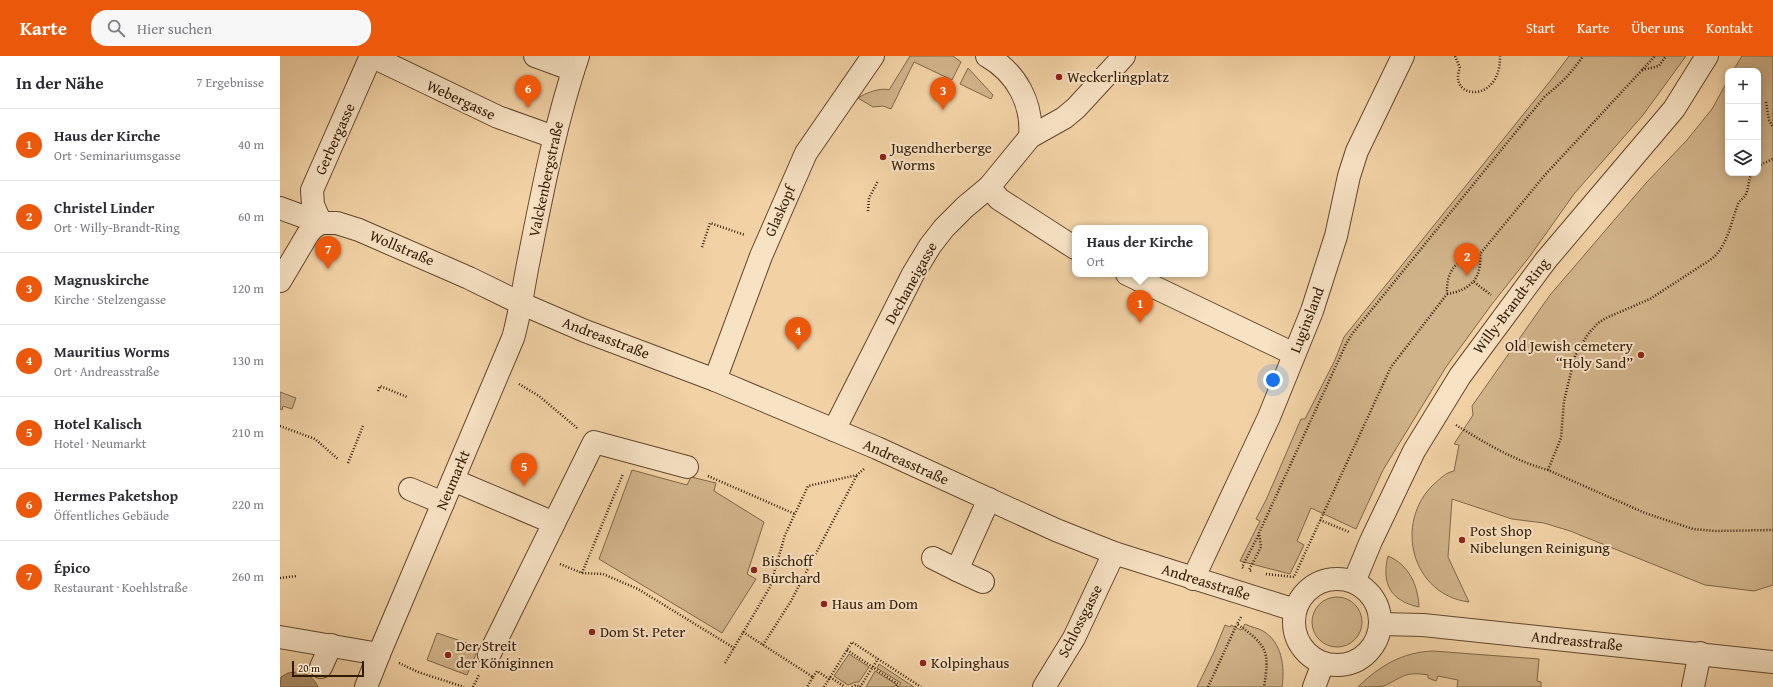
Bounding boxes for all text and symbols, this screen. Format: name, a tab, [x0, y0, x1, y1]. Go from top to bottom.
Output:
search box	[91, 10, 371, 46]
text: Karte	[20, 14, 67, 42]
icon: search	[105, 17, 127, 39]
text: Hier suchen	[137, 18, 212, 39]
text: Start	[1526, 18, 1555, 38]
text: Karte	[1577, 18, 1609, 38]
text: Über uns	[1631, 18, 1684, 38]
text: Kontakt	[1706, 18, 1753, 38]
place label: Weckerlingplatz	[1067, 66, 1169, 87]
map controls	[1725, 68, 1761, 176]
button: +	[1725, 68, 1761, 104]
text: In der Nähe	[16, 70, 104, 95]
marker: Weckerlingplatz	[1054, 72, 1064, 82]
text: 7 Ergebnisse	[196, 73, 264, 92]
street label: Webergasse	[423, 74, 499, 125]
pin: 6	[515, 75, 541, 108]
pin: 3	[930, 77, 956, 110]
street label: Gerbergasse	[309, 100, 360, 178]
button: −	[1725, 104, 1761, 140]
street label: Valckenbergstraße	[523, 119, 568, 239]
text: Haus der Kirche	[54, 125, 160, 146]
text: 1	[26, 135, 32, 154]
text: 40 m	[238, 135, 264, 154]
place label: Jugendherberge Worms	[889, 137, 992, 175]
button: layers	[1725, 140, 1761, 176]
text: Ort · Seminariumsgasse	[54, 146, 181, 165]
marker: Jugendherberge Worms	[878, 152, 888, 162]
street label: Glaskopf	[759, 180, 801, 240]
text: Christel Linder	[54, 197, 155, 218]
text: 2	[26, 207, 32, 226]
text: 60 m	[238, 207, 264, 226]
text: Ort · Willy-Brandt-Ring	[54, 218, 180, 237]
street label: Wollstraße	[367, 225, 438, 271]
popup	[1072, 225, 1208, 277]
text: Haus der Kirche	[1087, 231, 1193, 252]
pin: 7	[315, 236, 341, 269]
street label: Dechaneigasse	[879, 238, 942, 328]
pin: 2	[1454, 243, 1480, 276]
text: Ort	[1087, 252, 1105, 271]
street label: Willy-Brandt-Ring	[1468, 253, 1554, 358]
text: Magnuskirche	[54, 269, 149, 290]
text: 3	[26, 279, 32, 298]
text: 120 m	[232, 279, 264, 298]
street label: Luginsland	[1284, 284, 1329, 356]
text: Kirche · Stelzengasse	[54, 290, 166, 309]
pin: 1	[1127, 290, 1153, 323]
street label: Andreasstraße	[560, 311, 653, 364]
pin: 4	[785, 317, 811, 350]
place label: Old Jewish cemetery “Holy Sand”	[1505, 335, 1634, 373]
text: Mauritius Worms	[54, 341, 170, 362]
marker: Old Jewish cemetery “Holy Sand”	[1636, 350, 1646, 360]
text: 4	[26, 351, 32, 370]
text: 130 m	[232, 351, 264, 370]
text: Ort · Andreasstraße	[54, 362, 159, 381]
your location	[1263, 370, 1283, 390]
text: Hotel Kalisch	[54, 413, 142, 434]
text: 5	[26, 423, 32, 442]
text: 210 m	[232, 423, 264, 442]
street label: Andreasstraße	[860, 433, 952, 490]
text: Hotel · Neumarkt	[54, 434, 146, 453]
street label: Neumarkt	[430, 446, 475, 513]
pin: 5	[511, 453, 537, 486]
text: Hermes Paketshop	[54, 485, 178, 506]
text: 6	[26, 495, 32, 514]
text: 220 m	[232, 495, 264, 514]
text: Öffentliches Gebäude	[54, 506, 169, 525]
place label: Post Shop Nibelungen Reinigung	[1470, 520, 1610, 558]
marker: Post Shop Nibelungen Reinigung	[1457, 535, 1467, 545]
place label: Bischoff Burchard	[762, 550, 821, 588]
text: Épico	[54, 557, 90, 578]
street label: Andreasstraße	[1159, 558, 1253, 605]
marker: Bischoff Burchard	[749, 565, 759, 575]
text: 7	[26, 567, 32, 586]
text: 260 m	[232, 567, 264, 586]
text: Restaurant · Koehlstraße	[54, 578, 188, 597]
street label: Schlossgasse	[1052, 581, 1107, 661]
place label: Haus am Dom	[832, 593, 919, 614]
marker: Haus am Dom	[819, 599, 829, 609]
place label: Dom St. Peter	[600, 621, 686, 642]
street label: Andreasstraße	[1530, 625, 1624, 656]
marker: Dom St. Peter	[587, 627, 597, 637]
place label: Der Streit der Königinnen	[456, 635, 554, 673]
marker: Der Streit der Königinnen	[443, 650, 453, 660]
place label: Kolpinghaus	[931, 652, 1010, 673]
marker: Kolpinghaus	[918, 658, 928, 668]
scale bar	[292, 659, 364, 678]
text: 20 m	[298, 660, 320, 676]

